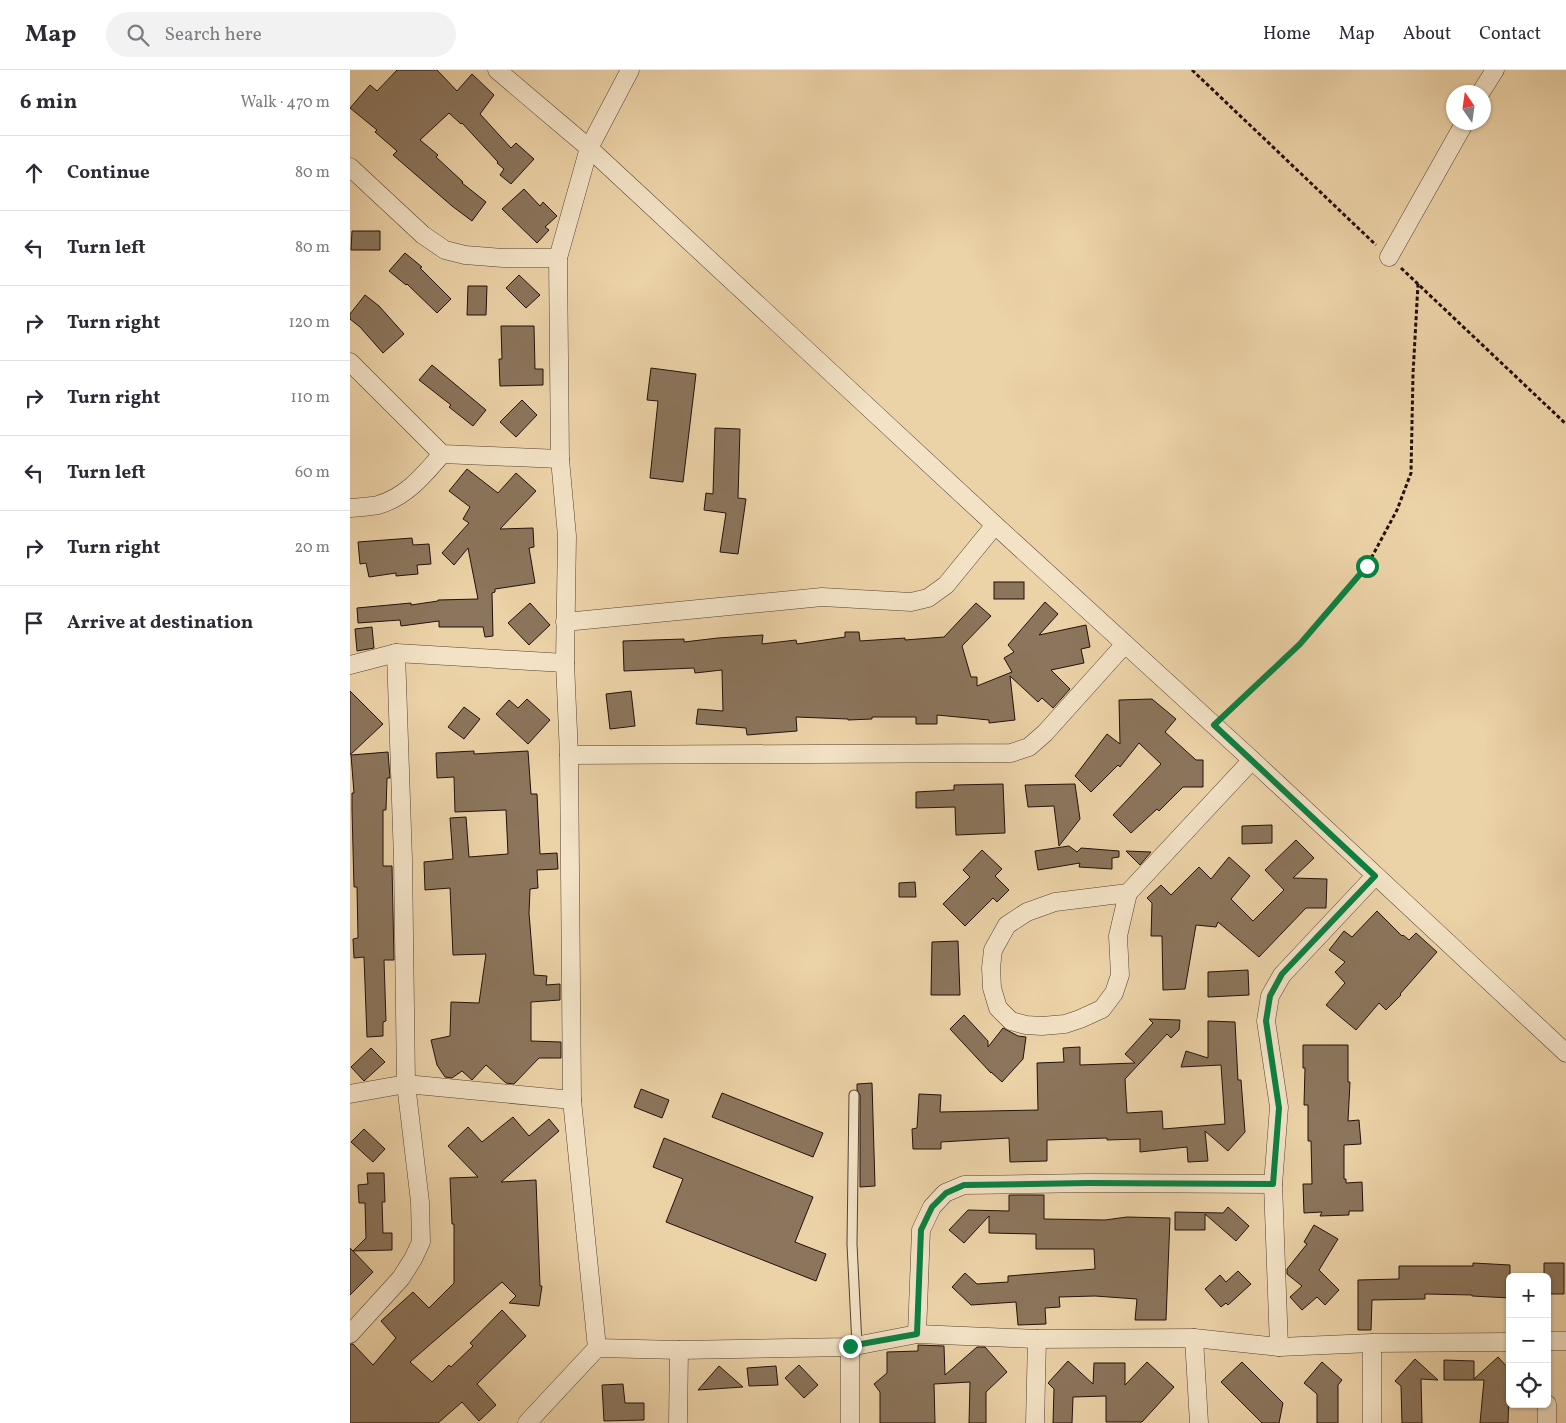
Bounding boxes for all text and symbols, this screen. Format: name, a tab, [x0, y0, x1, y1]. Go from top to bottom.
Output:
search box	[106, 12, 456, 57]
text: Map	[25, 18, 76, 52]
icon: search	[124, 21, 152, 49]
text: Search here	[164, 22, 262, 48]
text: Home	[1263, 22, 1311, 47]
text: Map	[1339, 22, 1375, 47]
text: About	[1403, 22, 1451, 47]
text: Contact	[1479, 22, 1541, 47]
north arrow	[1446, 85, 1491, 130]
text: 6 min	[20, 88, 77, 117]
text: Walk · 470 m	[240, 92, 330, 114]
icon: ahead	[20, 159, 48, 187]
text: Continue	[67, 160, 150, 186]
text: 80 m	[295, 162, 330, 184]
icon: left	[20, 234, 48, 262]
text: Turn left	[67, 235, 146, 261]
text: 80 m	[295, 237, 330, 259]
icon: right	[20, 309, 48, 337]
text: Turn right	[67, 310, 160, 336]
text: 120 m	[288, 312, 330, 334]
icon: right	[20, 384, 48, 412]
text: Turn right	[67, 385, 160, 411]
text: 110 m	[291, 387, 330, 409]
icon: left	[20, 459, 48, 487]
text: Turn left	[67, 460, 146, 486]
text: 60 m	[295, 462, 330, 484]
icon: right	[20, 534, 48, 562]
text: Turn right	[67, 535, 160, 561]
text: 20 m	[295, 537, 330, 559]
route start	[1356, 555, 1379, 578]
icon: arrive	[20, 609, 48, 637]
text: Arrive at destination	[67, 610, 253, 636]
map controls	[1506, 1273, 1551, 1408]
button: +	[1506, 1273, 1551, 1318]
button: −	[1506, 1318, 1551, 1363]
route end	[839, 1335, 862, 1358]
button: locate	[1506, 1363, 1551, 1408]

